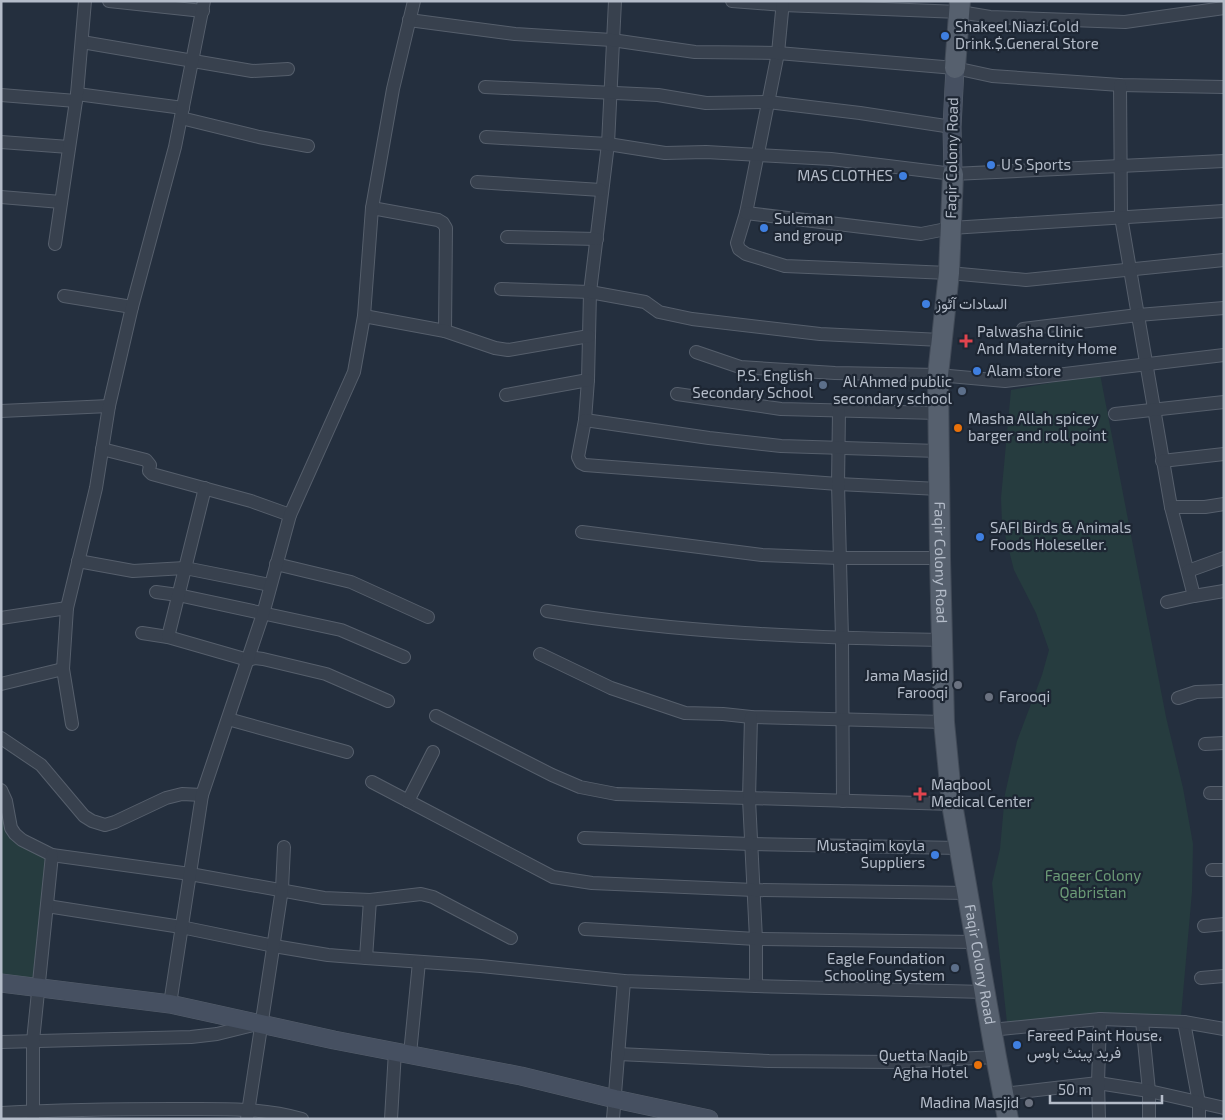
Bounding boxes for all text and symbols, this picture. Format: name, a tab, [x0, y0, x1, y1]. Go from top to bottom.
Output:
place label: Shakeel.Niazi.Cold Drink.$.General Store	[955, 17, 1099, 52]
marker: Shakeel.Niazi.Cold Drink.$.General Store	[939, 30, 951, 42]
street label: Faqir Colony Road	[941, 97, 961, 219]
place label: U S Sports	[1001, 155, 1071, 173]
marker: U S Sports	[985, 159, 997, 171]
place label: MAS CLOTHES	[797, 166, 893, 184]
marker: MAS CLOTHES	[897, 170, 909, 182]
place label: Suleman and group	[774, 209, 843, 244]
marker: Suleman and group	[758, 222, 770, 234]
place label: السادات آٹوز	[935, 294, 1007, 313]
marker: السادات آٹوز	[920, 298, 932, 310]
place label: Palwasha Clinic And Maternity Home	[977, 322, 1117, 357]
marker: Palwasha Clinic And Maternity Home	[959, 334, 973, 348]
place label: Alam store	[987, 361, 1061, 379]
marker: Alam store	[971, 365, 983, 377]
place label: P.S. English Secondary School	[692, 366, 814, 401]
place label: Al Ahmed public secondary school	[833, 372, 953, 407]
marker: P.S. English Secondary School	[817, 379, 829, 391]
marker: Al Ahmed public secondary school	[956, 385, 968, 397]
place label: Masha Allah spicey barger and roll point	[968, 409, 1107, 444]
marker: Masha Allah spicey barger and roll point	[952, 422, 964, 434]
street label: Faqir Colony Road	[931, 501, 952, 623]
place label: SAFI Birds & Animals Foods Holeseller.	[990, 518, 1131, 553]
marker: SAFI Birds & Animals Foods Holeseller.	[974, 531, 986, 543]
place label: Jama Masjid Farooqi	[865, 666, 948, 701]
marker: Jama Masjid Farooqi	[952, 679, 964, 691]
place label: Farooqi	[999, 687, 1050, 705]
marker: Farooqi	[983, 691, 995, 703]
place label: Maqbool Medical Center	[931, 775, 1033, 810]
marker: Maqbool Medical Center	[913, 787, 927, 801]
place label: Mustaqim koyla Suppliers	[817, 836, 925, 871]
marker: Mustaqim koyla Suppliers	[929, 849, 941, 861]
park label: Faqeer Colony Qabristan	[1045, 866, 1141, 902]
street label: Faqir Colony Road	[962, 903, 1000, 1026]
place label: Eagle Foundation Schooling System	[824, 949, 945, 984]
marker: Eagle Foundation Schooling System	[949, 962, 961, 974]
place label: Fareed Paint House، فرید پینٹ ہاوس	[1027, 1026, 1162, 1063]
marker: Fareed Paint House، فرید پینٹ ہاوس	[1011, 1039, 1023, 1051]
place label: Quetta Naqib Agha Hotel	[879, 1046, 969, 1081]
marker: Quetta Naqib Agha Hotel	[972, 1059, 984, 1071]
scale bar	[1050, 1072, 1162, 1104]
text: 50 m	[1058, 1080, 1092, 1098]
place label: Madina Masjid	[920, 1093, 1019, 1112]
marker: Madina Masjid	[1023, 1097, 1035, 1109]

